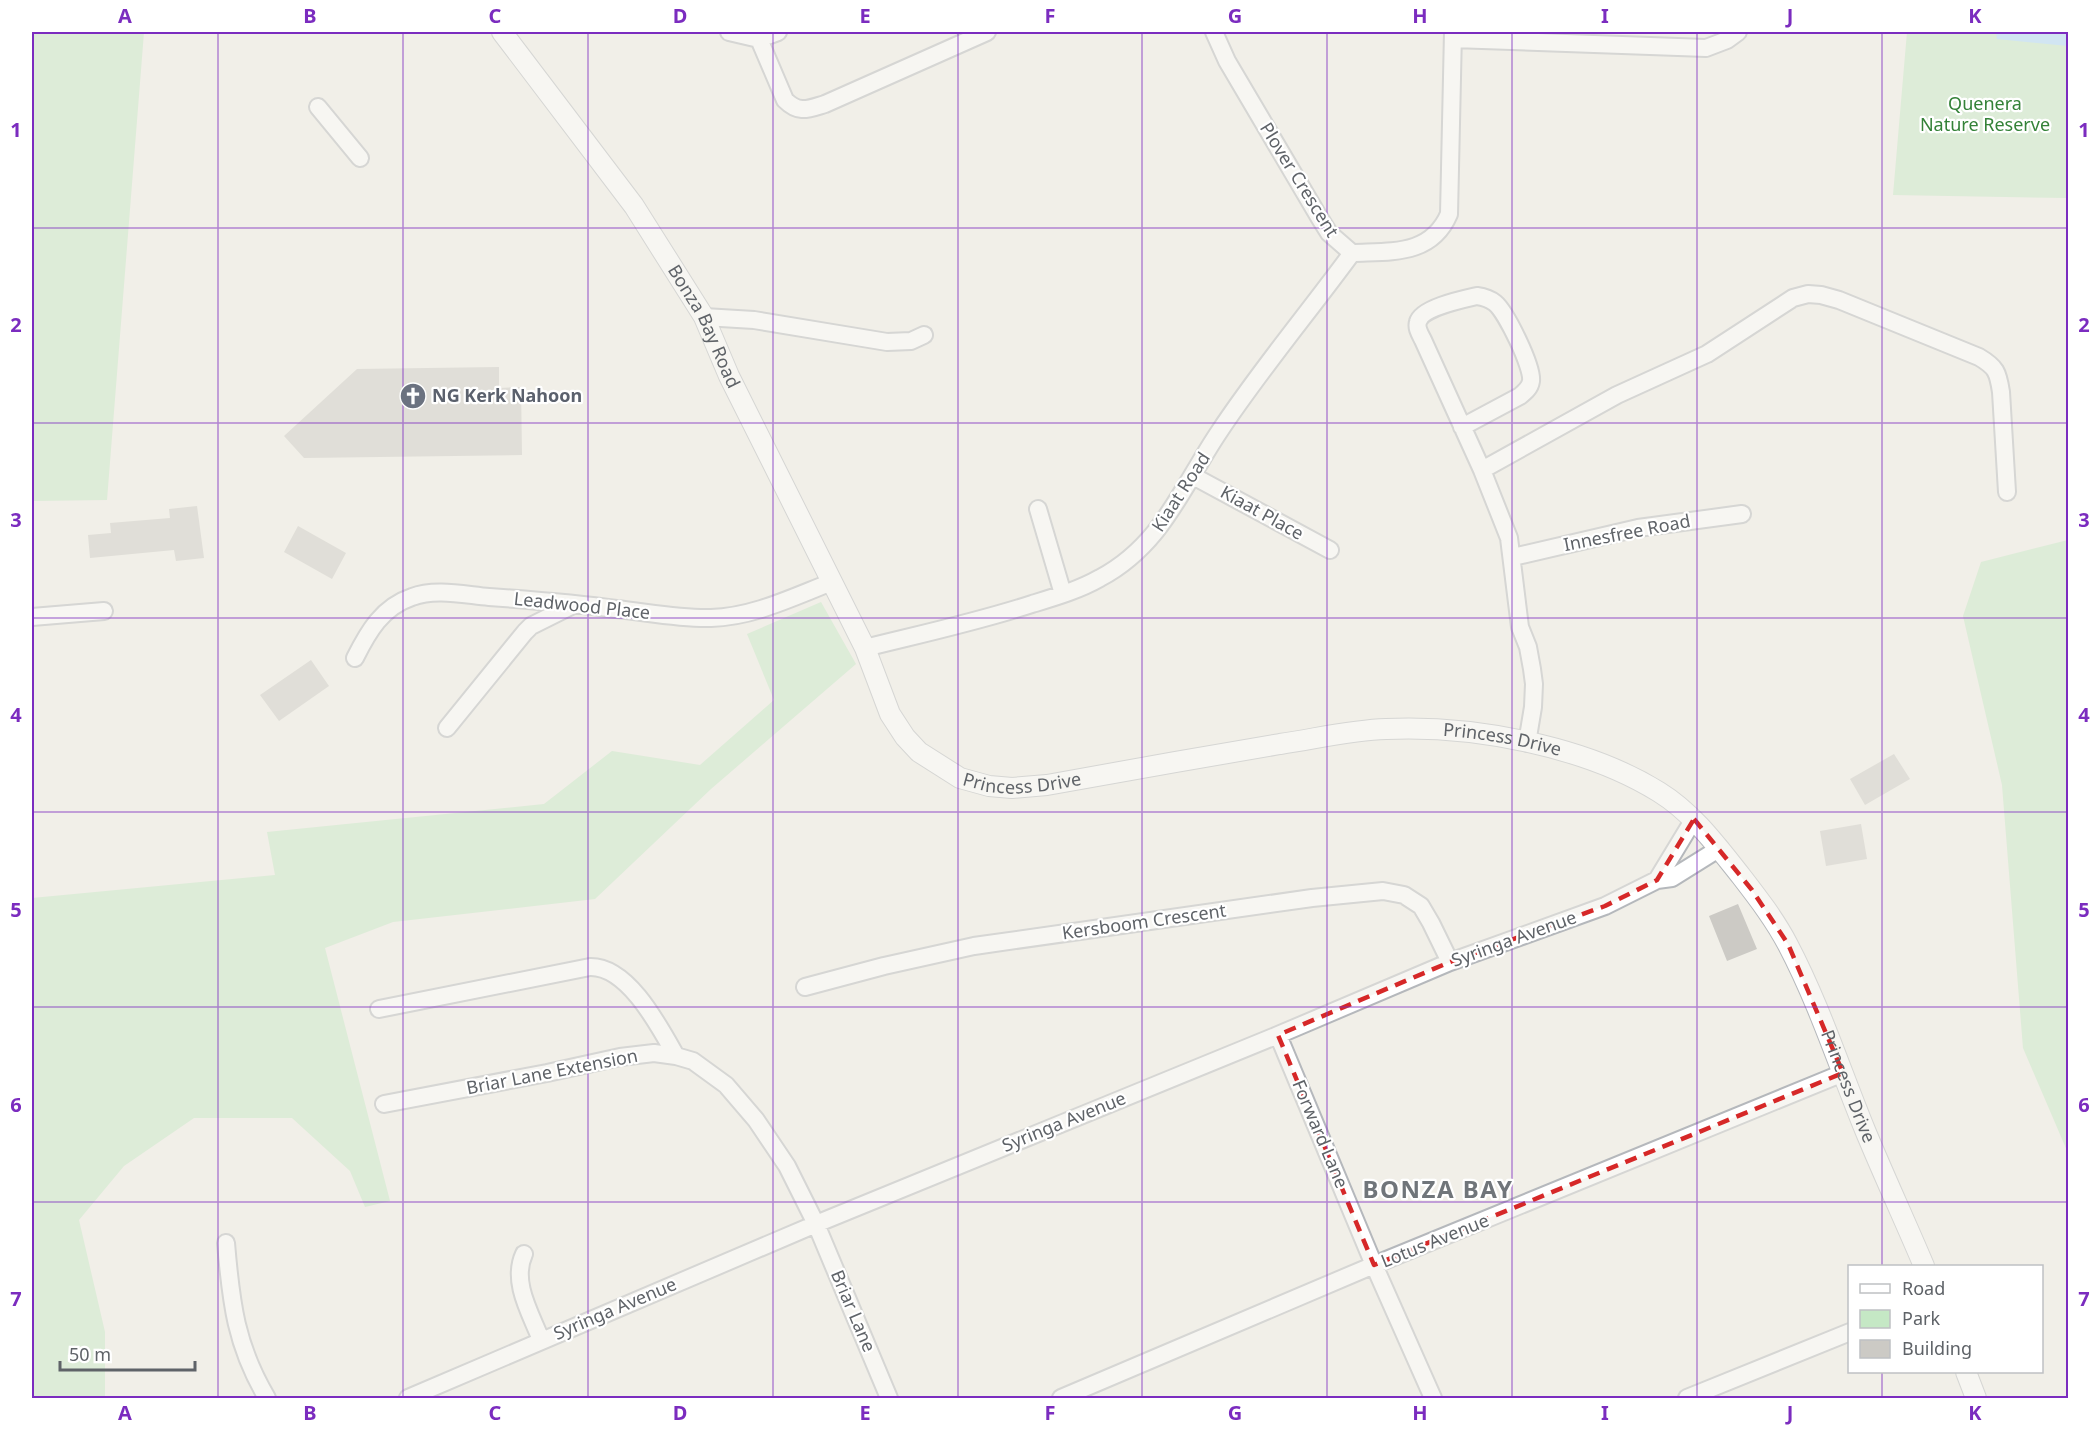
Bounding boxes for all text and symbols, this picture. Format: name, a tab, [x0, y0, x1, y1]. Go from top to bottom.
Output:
text: A	[118, 2, 132, 29]
text: B	[303, 2, 317, 29]
text: C	[489, 2, 502, 29]
text: D	[673, 2, 687, 29]
text: E	[859, 2, 871, 29]
text: F	[1045, 2, 1055, 29]
text: G	[1228, 2, 1242, 29]
text: H	[1412, 2, 1428, 29]
text: I	[1601, 2, 1609, 29]
text: J	[1785, 2, 1793, 29]
text: K	[1968, 2, 1982, 29]
park label: Quenera Nature Reserve	[1920, 91, 2050, 136]
text: 1	[10, 116, 22, 143]
text: 1	[2078, 116, 2090, 143]
street label: Plover Crescent	[1255, 118, 1345, 242]
street label: Bonza Bay Road	[663, 260, 746, 392]
text: 2	[10, 311, 22, 338]
text: 2	[2078, 311, 2090, 338]
church icon: NG Kerk Nahoon	[398, 381, 428, 411]
place label: NG Kerk Nahoon	[432, 383, 582, 407]
street label: Kiaat Road	[1145, 447, 1215, 536]
street label: Kiaat Place	[1217, 479, 1308, 545]
text: 3	[10, 506, 22, 533]
text: 3	[2078, 506, 2090, 533]
street label: Innesfree Road	[1561, 508, 1692, 556]
street label: Leadwood Place	[513, 586, 651, 624]
text: 4	[10, 701, 22, 728]
text: 4	[2078, 701, 2090, 728]
street label: Princess Drive	[1442, 717, 1564, 761]
street label: Princess Drive	[960, 766, 1083, 799]
text: 5	[10, 896, 22, 923]
text: 5	[2078, 896, 2090, 923]
street label: Kersboom Crescent	[1060, 898, 1228, 944]
street label: Syringa Avenue	[1448, 904, 1579, 972]
street label: Princess Drive	[1816, 1026, 1882, 1146]
street label: Briar Lane Extension	[464, 1043, 640, 1099]
street label: Forward Lane	[1287, 1076, 1355, 1191]
street label: Syringa Avenue	[998, 1085, 1129, 1157]
text: 6	[10, 1091, 22, 1118]
text: 6	[2078, 1091, 2090, 1118]
district label: BONZA BAY	[1363, 1172, 1513, 1205]
street label: Lotus Avenue	[1377, 1208, 1492, 1273]
legend	[1848, 1265, 2043, 1373]
street label: Briar Lane	[826, 1266, 882, 1355]
street label: Syringa Avenue	[549, 1271, 680, 1345]
text: Road	[1902, 1276, 1945, 1300]
text: 7	[10, 1285, 22, 1312]
text: 7	[2078, 1285, 2090, 1312]
text: Park	[1902, 1306, 1940, 1330]
scale bar	[60, 1334, 195, 1372]
text: Building	[1902, 1336, 1972, 1360]
text: 50 m	[69, 1342, 111, 1366]
text: A	[118, 1399, 132, 1426]
text: B	[303, 1399, 317, 1426]
text: C	[489, 1399, 502, 1426]
text: D	[673, 1399, 687, 1426]
text: E	[859, 1399, 871, 1426]
text: F	[1045, 1399, 1055, 1426]
text: G	[1228, 1399, 1242, 1426]
text: H	[1412, 1399, 1428, 1426]
text: I	[1601, 1399, 1609, 1426]
text: J	[1785, 1399, 1793, 1426]
text: K	[1968, 1399, 1982, 1426]

